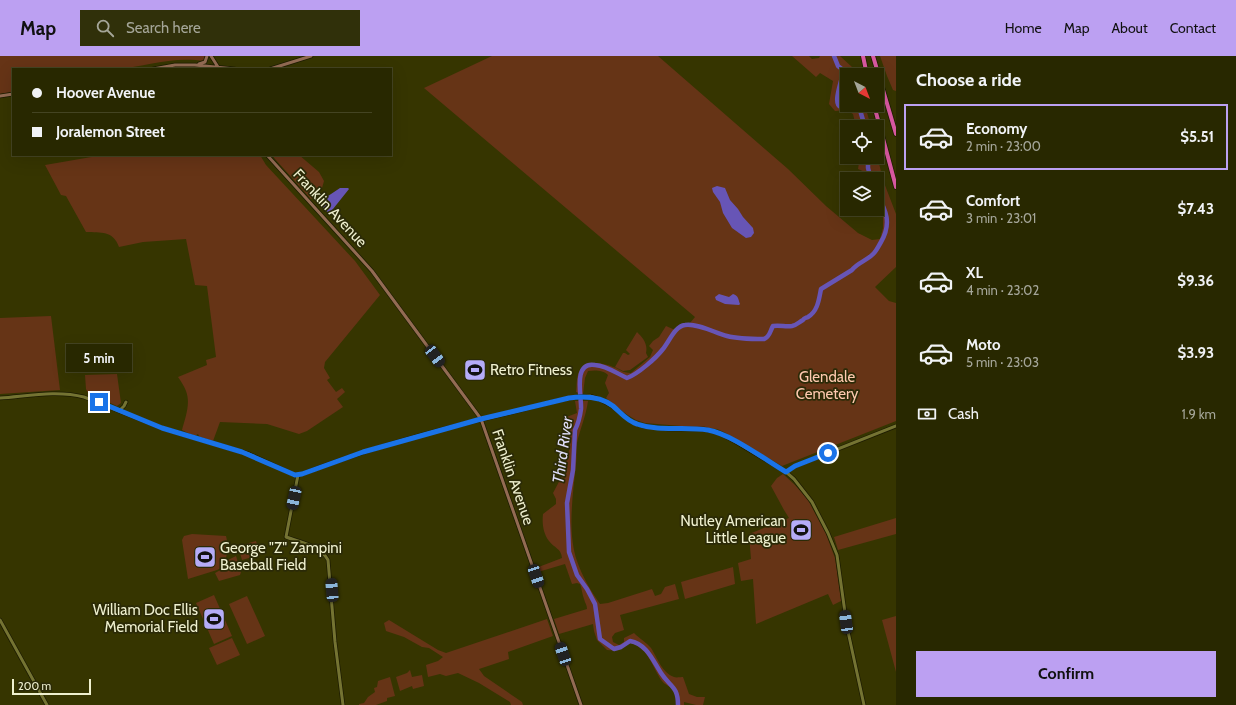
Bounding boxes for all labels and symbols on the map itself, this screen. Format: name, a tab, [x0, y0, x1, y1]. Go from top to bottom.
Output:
north arrow	[840, 68, 884, 112]
street label: Franklin Avenue	[289, 165, 371, 251]
car	[423, 343, 447, 369]
callout: 5 min	[66, 344, 132, 372]
sports icon: Retro Fitness	[462, 357, 488, 383]
place label: Retro Fitness	[490, 361, 572, 379]
park label: Glendale Cemetery	[796, 368, 859, 403]
route end	[90, 393, 108, 411]
water label: Third River	[548, 414, 577, 485]
street label: Franklin Avenue	[488, 427, 538, 528]
route start	[819, 444, 837, 462]
car	[286, 485, 302, 511]
place label: Nutley American Little League	[680, 512, 786, 547]
sports icon: Nutley American Little League	[788, 517, 814, 543]
place label: George "Z" Zampini Baseball Field	[220, 539, 342, 574]
sports icon: George "Z" Zampini Baseball Field	[192, 544, 218, 570]
car	[526, 563, 546, 589]
car	[325, 578, 339, 602]
place label: William Doc Ellis Memorial Field	[93, 601, 198, 636]
sports icon: William Doc Ellis Memorial Field	[201, 606, 227, 632]
car	[838, 609, 854, 635]
car	[553, 641, 573, 667]
scale bar	[12, 677, 91, 696]

